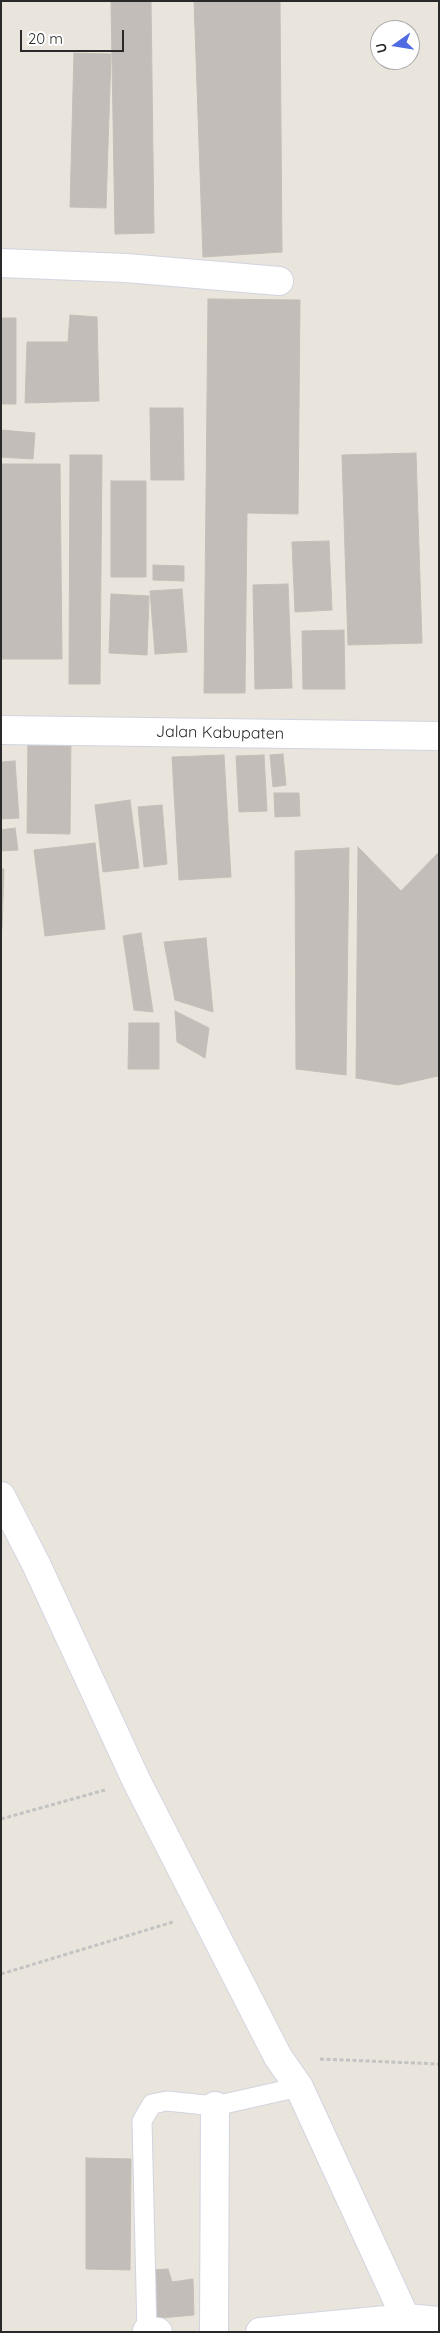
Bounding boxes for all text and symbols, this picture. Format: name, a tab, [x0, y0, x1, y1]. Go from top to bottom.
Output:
scale bar	[22, 20, 126, 52]
north arrow	[370, 20, 420, 70]
text: 20 m	[28, 29, 63, 48]
text: U	[371, 41, 391, 55]
street label: Jalan Kabupaten	[156, 722, 284, 744]

